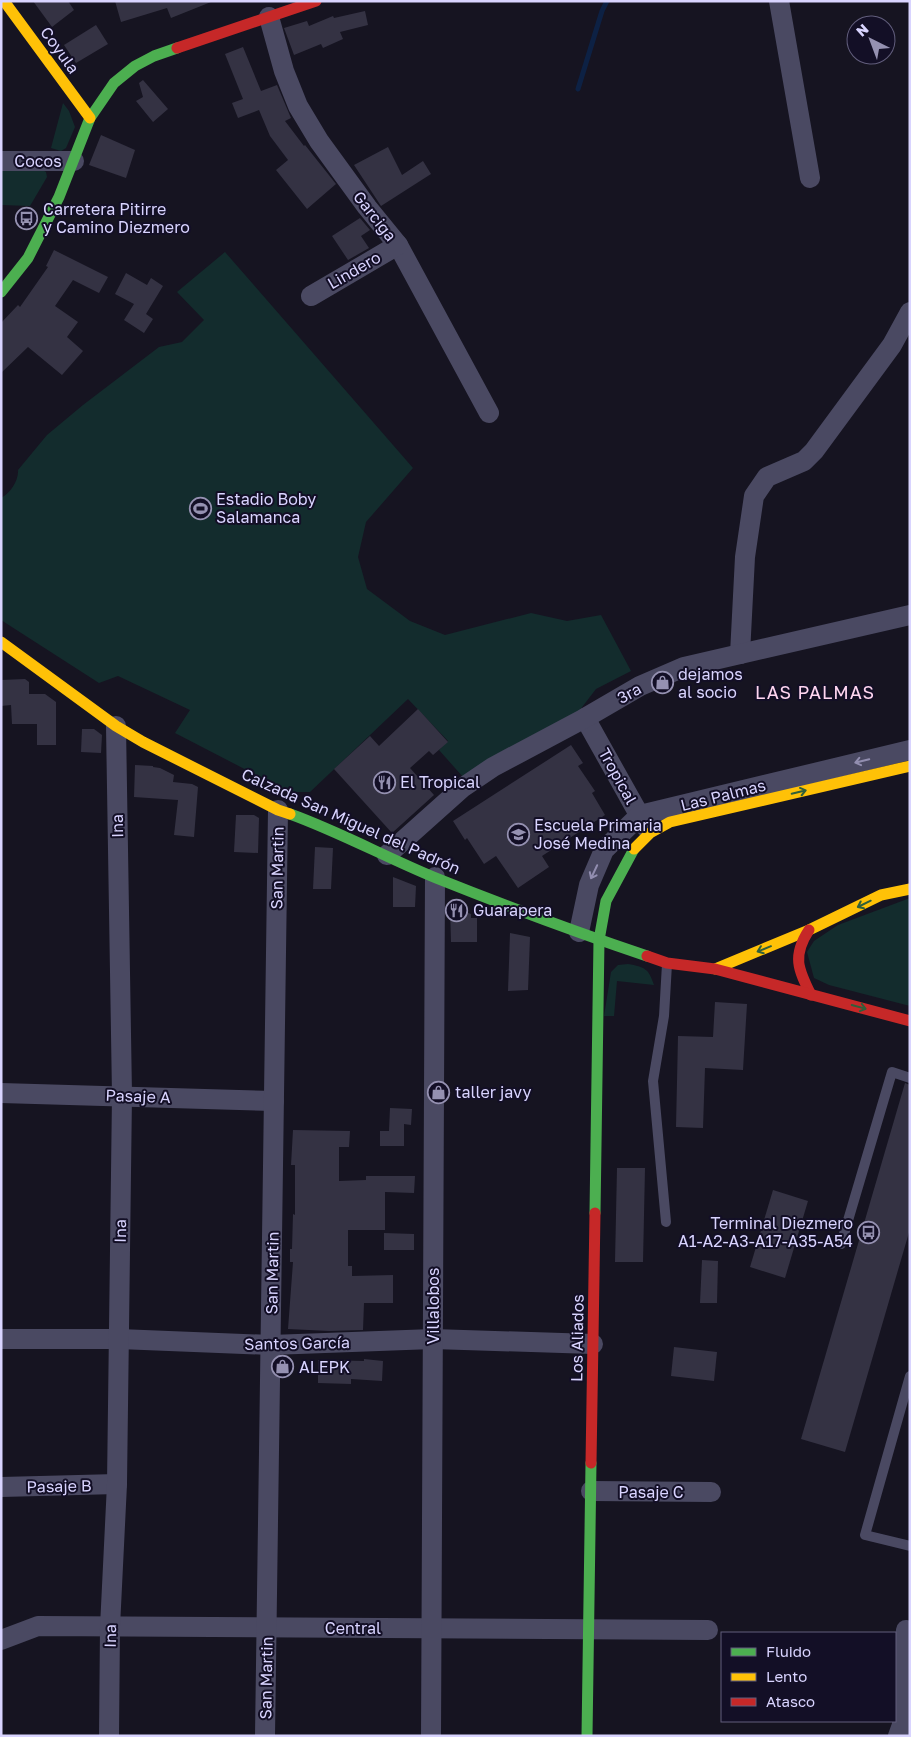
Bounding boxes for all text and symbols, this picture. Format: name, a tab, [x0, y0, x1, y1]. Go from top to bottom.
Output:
north arrow	[846, 15, 896, 65]
text: N	[852, 20, 872, 40]
street label: Coyula	[36, 23, 84, 77]
street label: Cocos	[14, 151, 62, 171]
street label: Garciga	[349, 187, 401, 245]
place label: Carretera Pitirre y Camino Diezmero	[43, 199, 190, 237]
bus stop icon: Carretera Pitirre y Camino Diezmero	[15, 206, 39, 230]
street label: Lindero	[324, 247, 384, 293]
place label: Estadio Boby Salamanca	[216, 489, 316, 527]
sports icon: Estadio Boby Salamanca	[188, 496, 212, 520]
place label: dejamos al socio	[678, 664, 743, 702]
shop icon: dejamos al socio	[650, 671, 674, 695]
street label: 3ra	[613, 678, 645, 708]
district label: LAS PALMAS	[755, 681, 875, 703]
street label: Tropical	[594, 744, 642, 808]
one-way arrow	[855, 757, 871, 767]
street label: Calzada San Miguel del Padrón	[239, 764, 463, 878]
restaurant icon: El Tropical	[372, 770, 396, 794]
place label: El Tropical	[400, 772, 480, 792]
street label: Las Palmas	[678, 775, 768, 815]
one-way arrow	[790, 787, 806, 796]
street label: Ina	[107, 814, 127, 838]
place label: Escuela Primaria José Medina	[534, 815, 662, 853]
school or university icon: Escuela Primaria José Medina	[506, 822, 530, 846]
street label: San Martin	[266, 826, 288, 910]
one-way arrow	[589, 864, 599, 879]
restaurant icon: Guarapera	[445, 898, 469, 922]
one-way arrow	[856, 899, 871, 909]
place label: Guarapera	[473, 900, 552, 920]
one-way arrow	[757, 944, 772, 954]
one-way arrow	[850, 1003, 866, 1013]
shop icon: taller javy	[427, 1080, 451, 1104]
place label: taller javy	[455, 1082, 531, 1102]
street label: Pasaje A	[105, 1085, 171, 1107]
place label: Terminal Diezmero A1-A2-A3-A17-A35-A54	[678, 1213, 853, 1251]
street label: Ina	[110, 1219, 130, 1243]
bus stop icon: Terminal Diezmero A1-A2-A3-A17-A35-A54	[857, 1220, 881, 1244]
street label: San Martin	[261, 1231, 283, 1315]
street label: Villalobos	[423, 1268, 443, 1344]
street label: Los Aliados	[566, 1294, 588, 1382]
street label: Santos García	[244, 1332, 350, 1354]
shop icon: ALEPK	[271, 1355, 295, 1379]
place label: ALEPK	[299, 1357, 350, 1377]
street label: Pasaje B	[26, 1475, 92, 1497]
street label: Pasaje C	[618, 1482, 684, 1502]
street label: Central	[325, 1618, 381, 1638]
street label: Ina	[100, 1624, 120, 1648]
legend	[721, 1632, 896, 1722]
street label: San Martin	[255, 1636, 277, 1720]
text: Fluido	[766, 1642, 811, 1660]
text: Lento	[766, 1667, 807, 1685]
text: Atasco	[766, 1692, 815, 1710]

